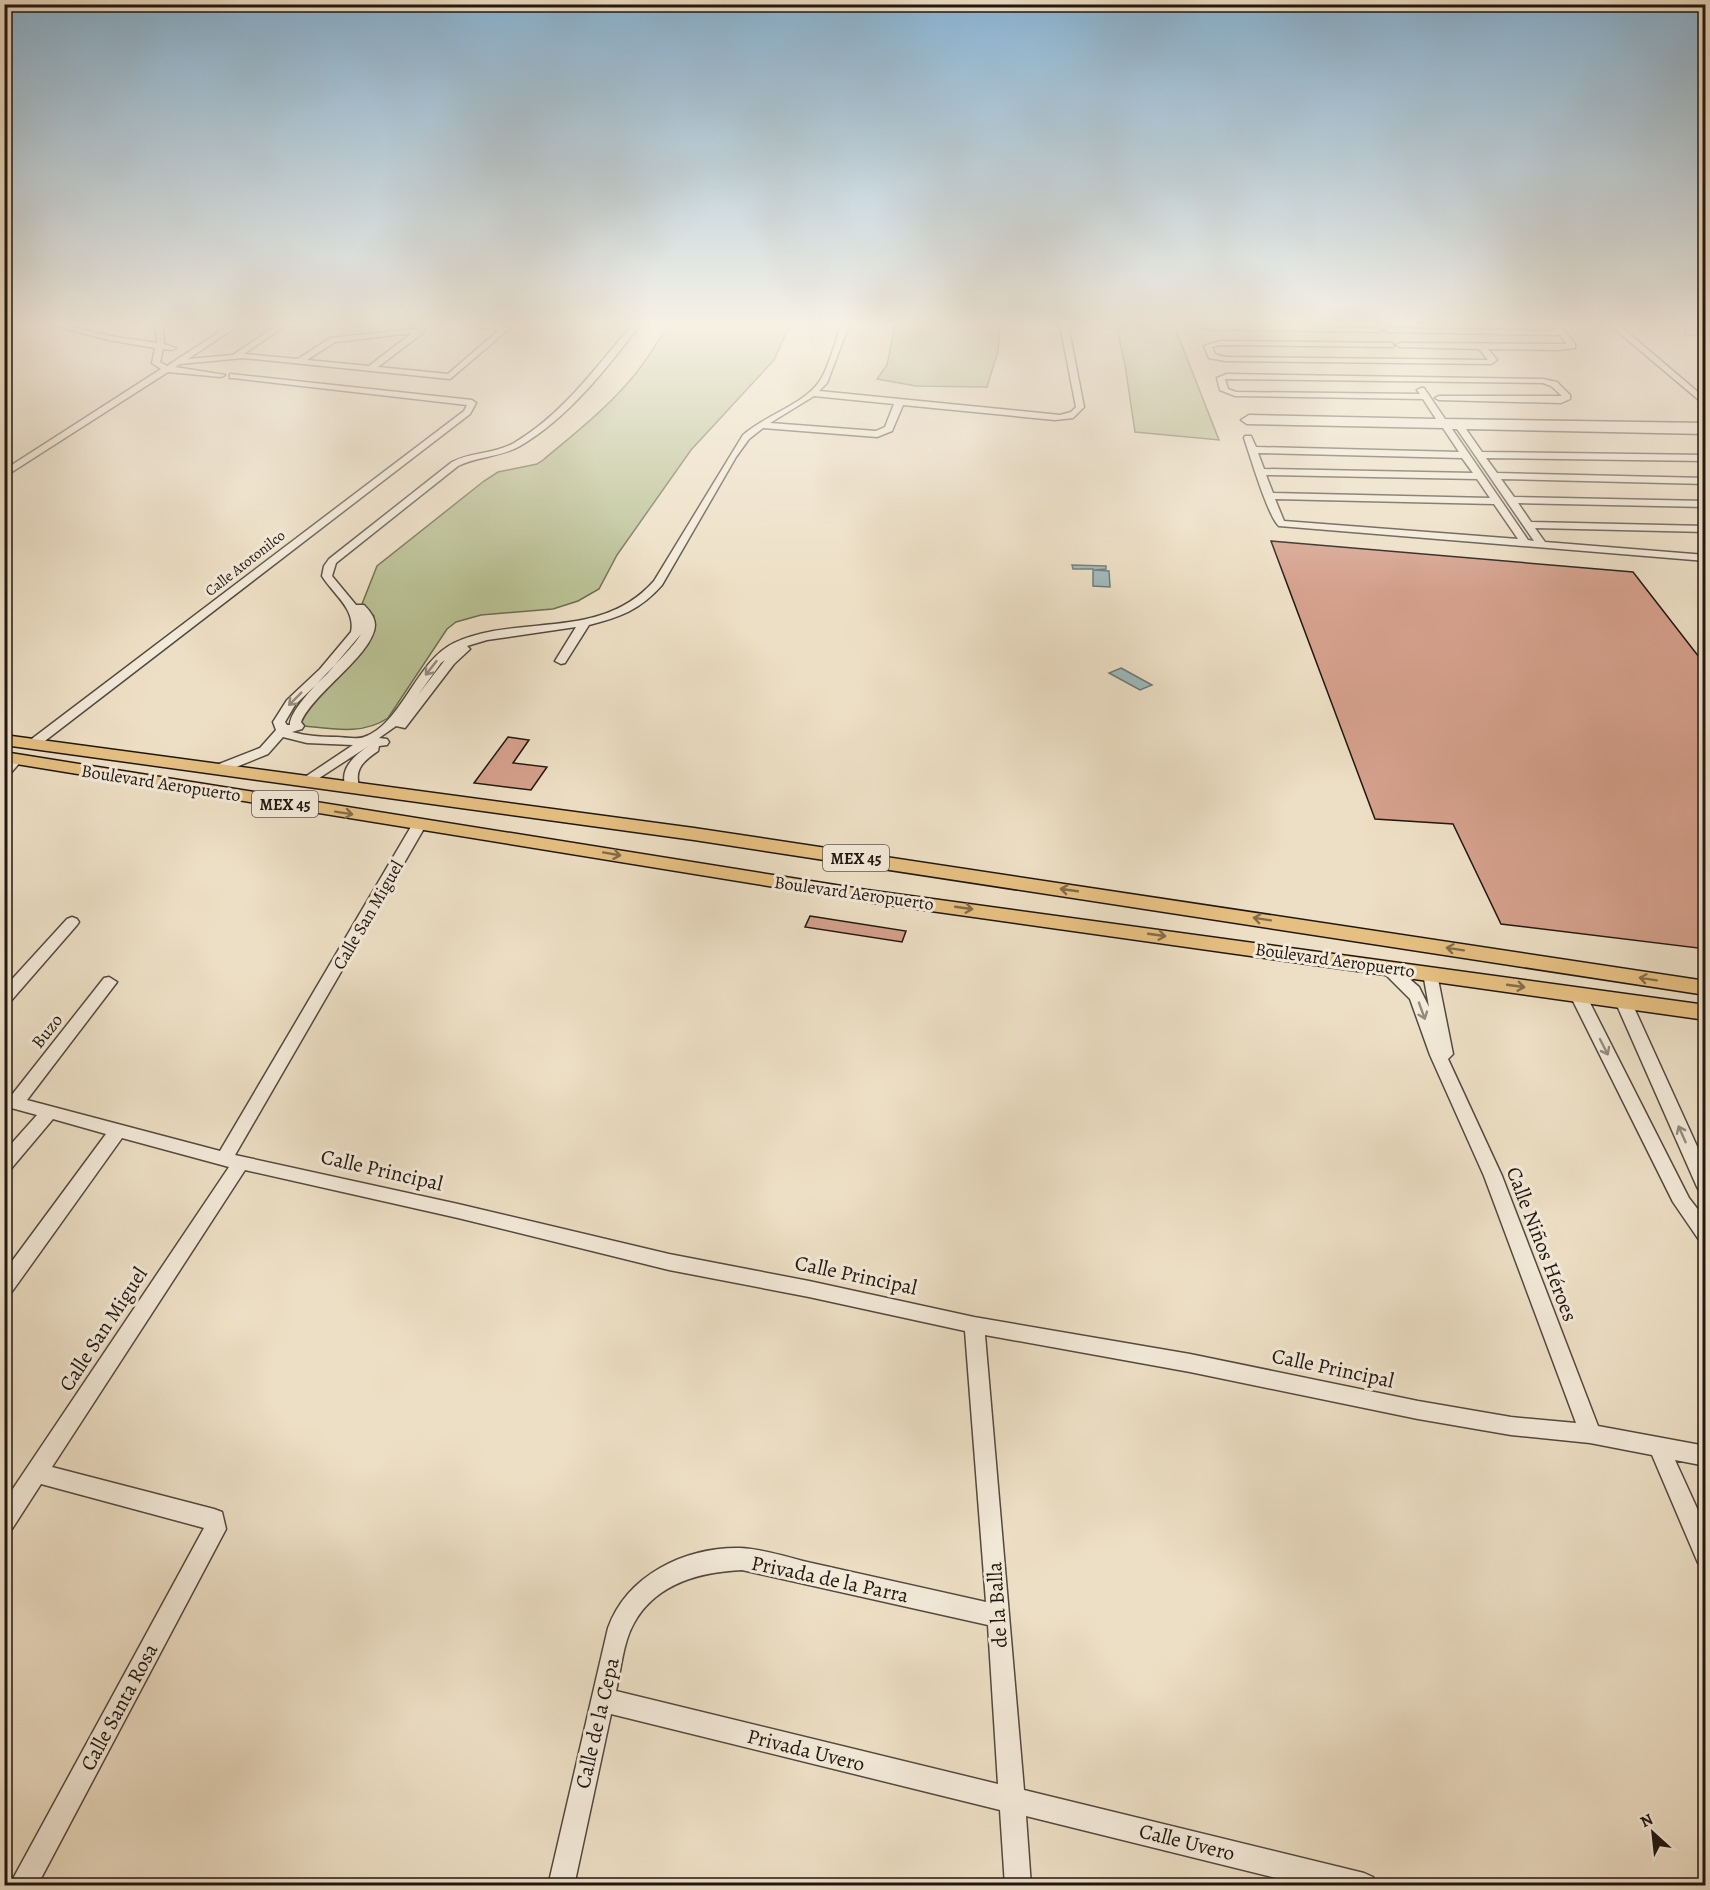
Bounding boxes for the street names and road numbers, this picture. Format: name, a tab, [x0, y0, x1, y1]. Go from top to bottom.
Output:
street label: Calle Atotonilco	[201, 525, 289, 601]
street label: Boulevard Aeropuerto	[80, 759, 242, 807]
road number: MEX 45	[252, 791, 318, 817]
road number: MEX 45	[823, 845, 889, 871]
street label: Calle San Miguel	[327, 855, 409, 974]
street label: Boulevard Aeropuerto	[773, 870, 935, 916]
street label: Boulevard Aeropuerto	[1254, 937, 1416, 983]
street label: Buzo	[26, 1009, 68, 1053]
street label: Calle Principal	[318, 1142, 446, 1198]
street label: Calle Niños Héroes	[1500, 1163, 1584, 1325]
street label: Calle Principal	[792, 1248, 920, 1302]
street label: Calle San Miguel	[52, 1261, 154, 1397]
street label: Calle Principal	[1269, 1341, 1397, 1395]
street label: Privada de la Parra	[749, 1549, 911, 1609]
street label: de la Balla	[980, 1561, 1014, 1649]
street label: Calle Santa Rosa	[74, 1638, 164, 1776]
street label: Calle de la Cepa	[568, 1655, 626, 1791]
street label: Privada Uvero	[744, 1722, 868, 1778]
street label: Calle Uvero	[1136, 1817, 1238, 1867]

